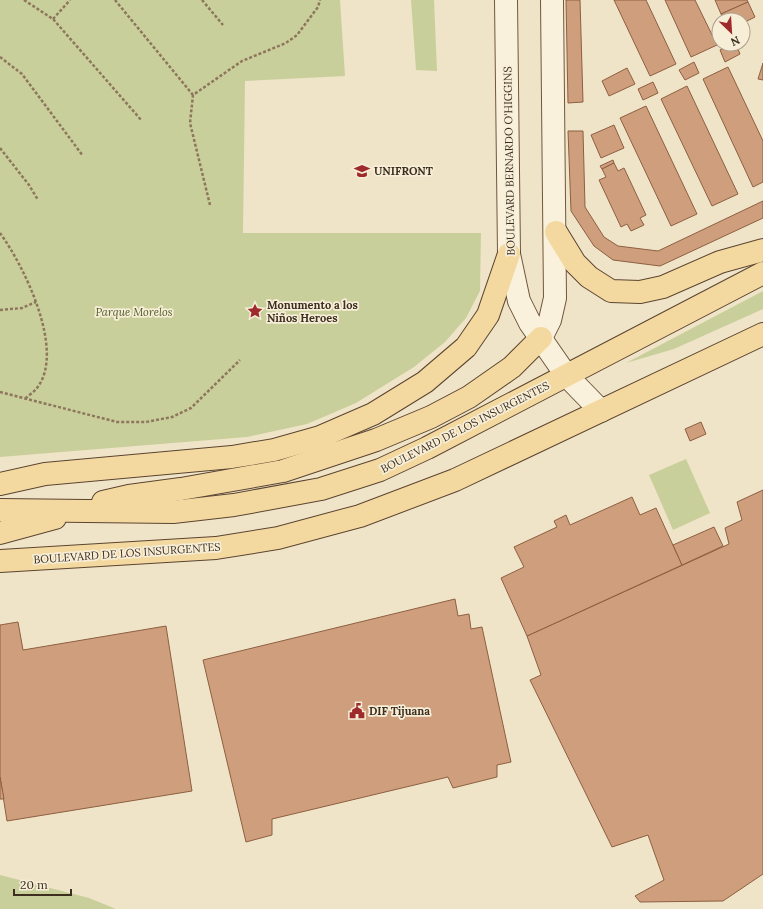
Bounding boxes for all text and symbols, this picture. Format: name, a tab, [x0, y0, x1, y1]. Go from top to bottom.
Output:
north arrow	[711, 12, 751, 52]
text: N	[728, 33, 742, 49]
street label: BOULEVARD BERNARDO O'HIGGINS	[500, 66, 518, 256]
school or university icon: UNIFRONT	[353, 162, 371, 180]
place label: UNIFRONT	[374, 164, 433, 178]
place label: Monumento a los Niños Heroes	[267, 298, 358, 325]
place icon: Monumento a los Niños Heroes	[246, 302, 264, 320]
park label: Parque Morelos	[95, 305, 173, 319]
street label: BOULEVARD DE LOS INSURGENTES	[378, 378, 552, 476]
street label: BOULEVARD DE LOS INSURGENTES	[33, 539, 221, 567]
public building icon: DIF Tijuana	[348, 702, 366, 720]
place label: DIF Tijuana	[369, 704, 430, 718]
scale bar	[14, 871, 71, 897]
text: 20 m	[20, 877, 48, 892]

